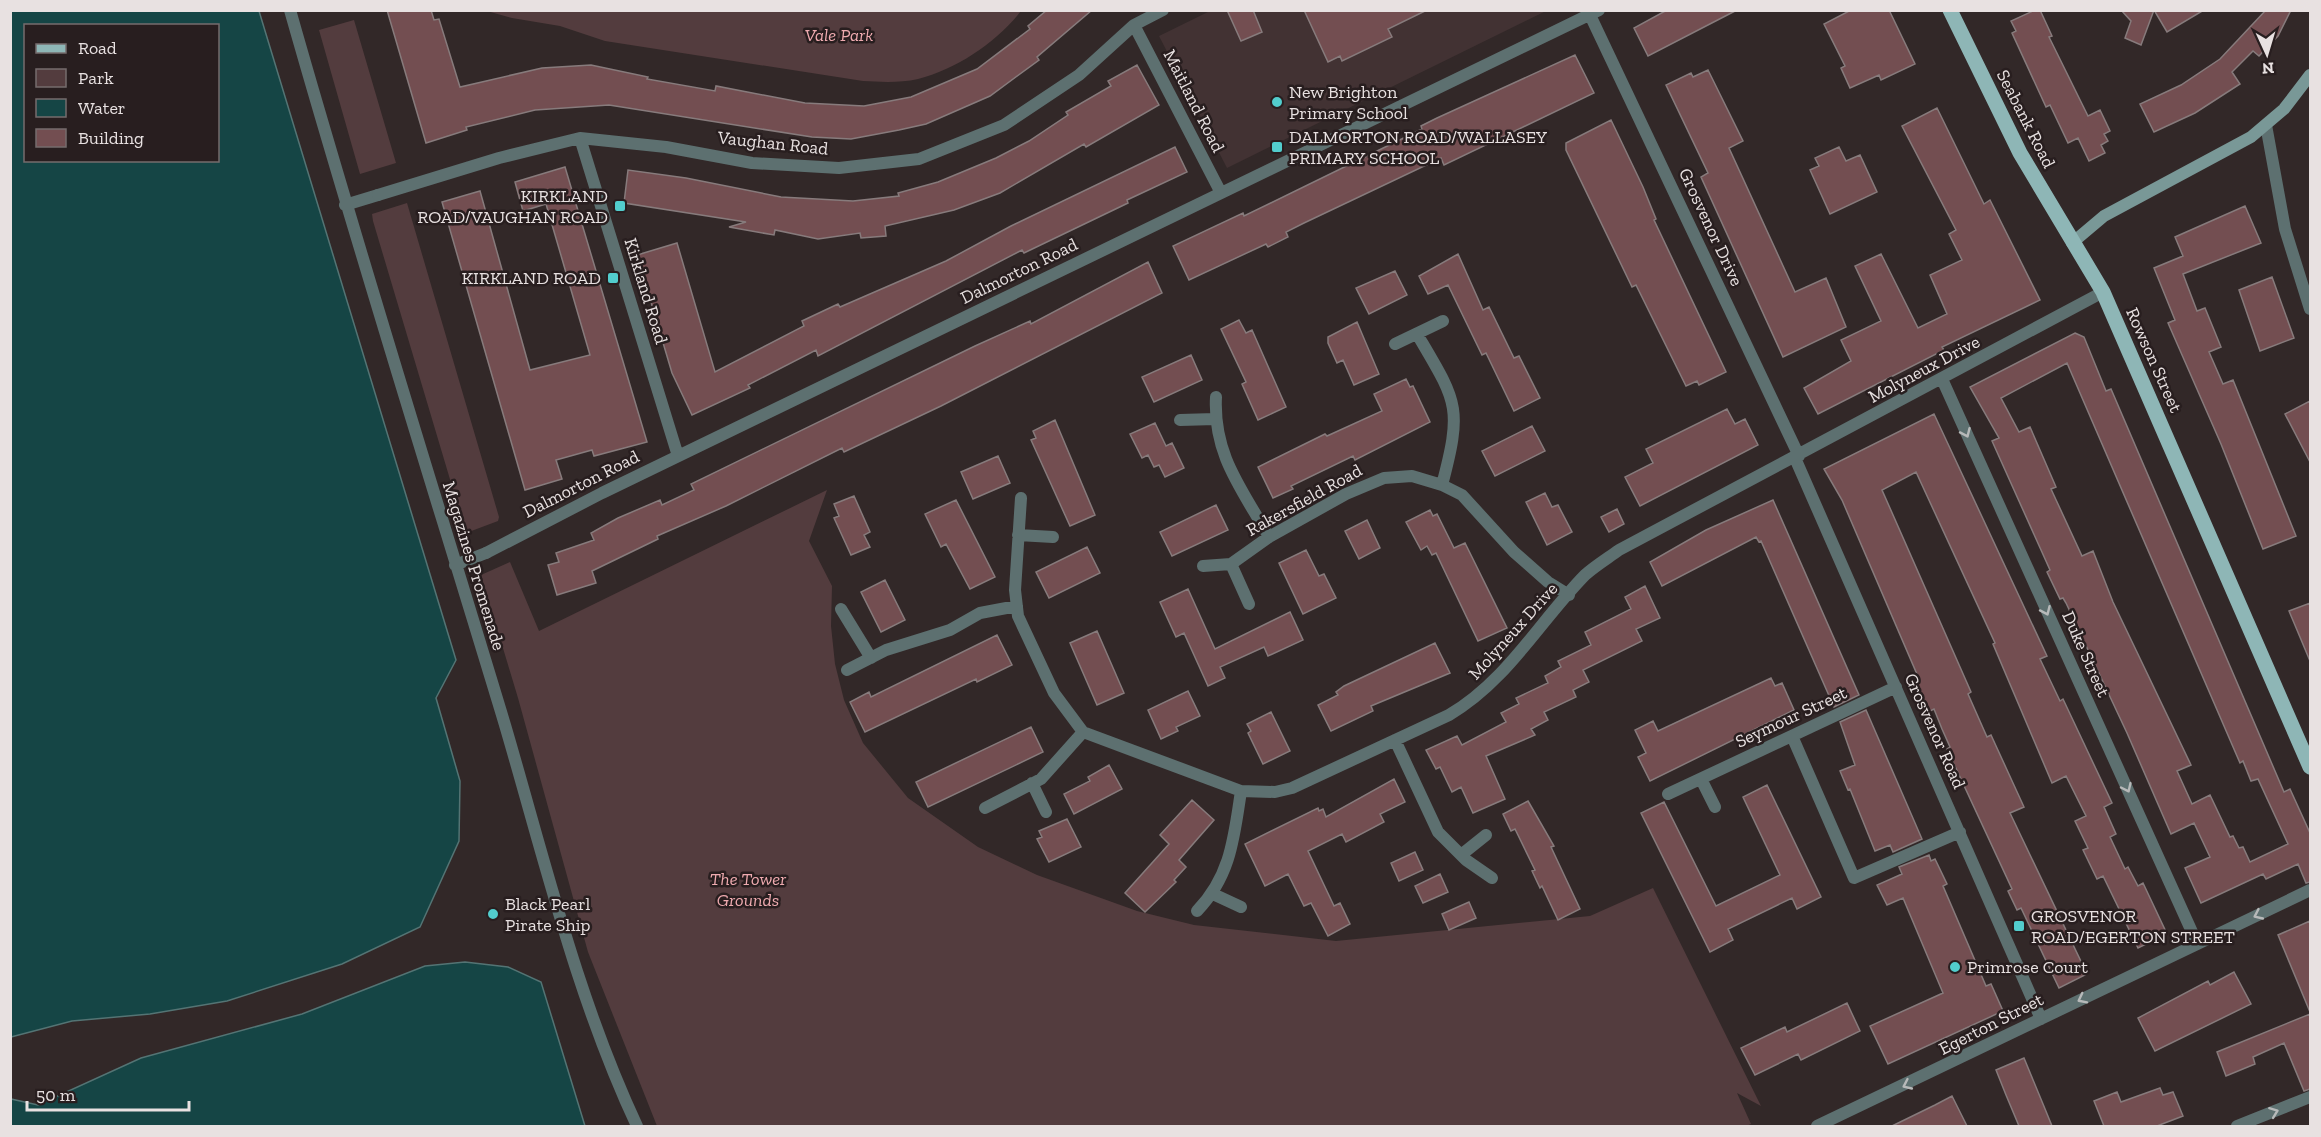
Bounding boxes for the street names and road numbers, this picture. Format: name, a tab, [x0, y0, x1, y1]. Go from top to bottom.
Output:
street label: Maitland Road	[1159, 46, 1229, 156]
street label: Seabank Road	[1992, 66, 2060, 172]
street label: Vaughan Road	[716, 126, 829, 160]
street label: Grosvenor Drive	[1674, 164, 1748, 290]
street label: Dalmorton Road	[957, 233, 1081, 309]
street label: Kirkland Road	[619, 235, 673, 347]
street label: Rowson Street	[2121, 304, 2187, 416]
street label: Molyneux Drive	[1865, 330, 1983, 408]
street label: Dalmorton Road	[519, 445, 643, 523]
street label: Rakersfield Road	[1242, 459, 1366, 541]
street label: Magazines Promenade	[438, 479, 510, 653]
street label: Molyneux Drive	[1464, 578, 1562, 684]
street label: Duke Street	[2057, 608, 2115, 701]
street label: Grosvenor Road	[1900, 670, 1970, 792]
street label: Seymour Street	[1732, 681, 1851, 752]
street label: Egerton Street	[1935, 988, 2047, 1060]

